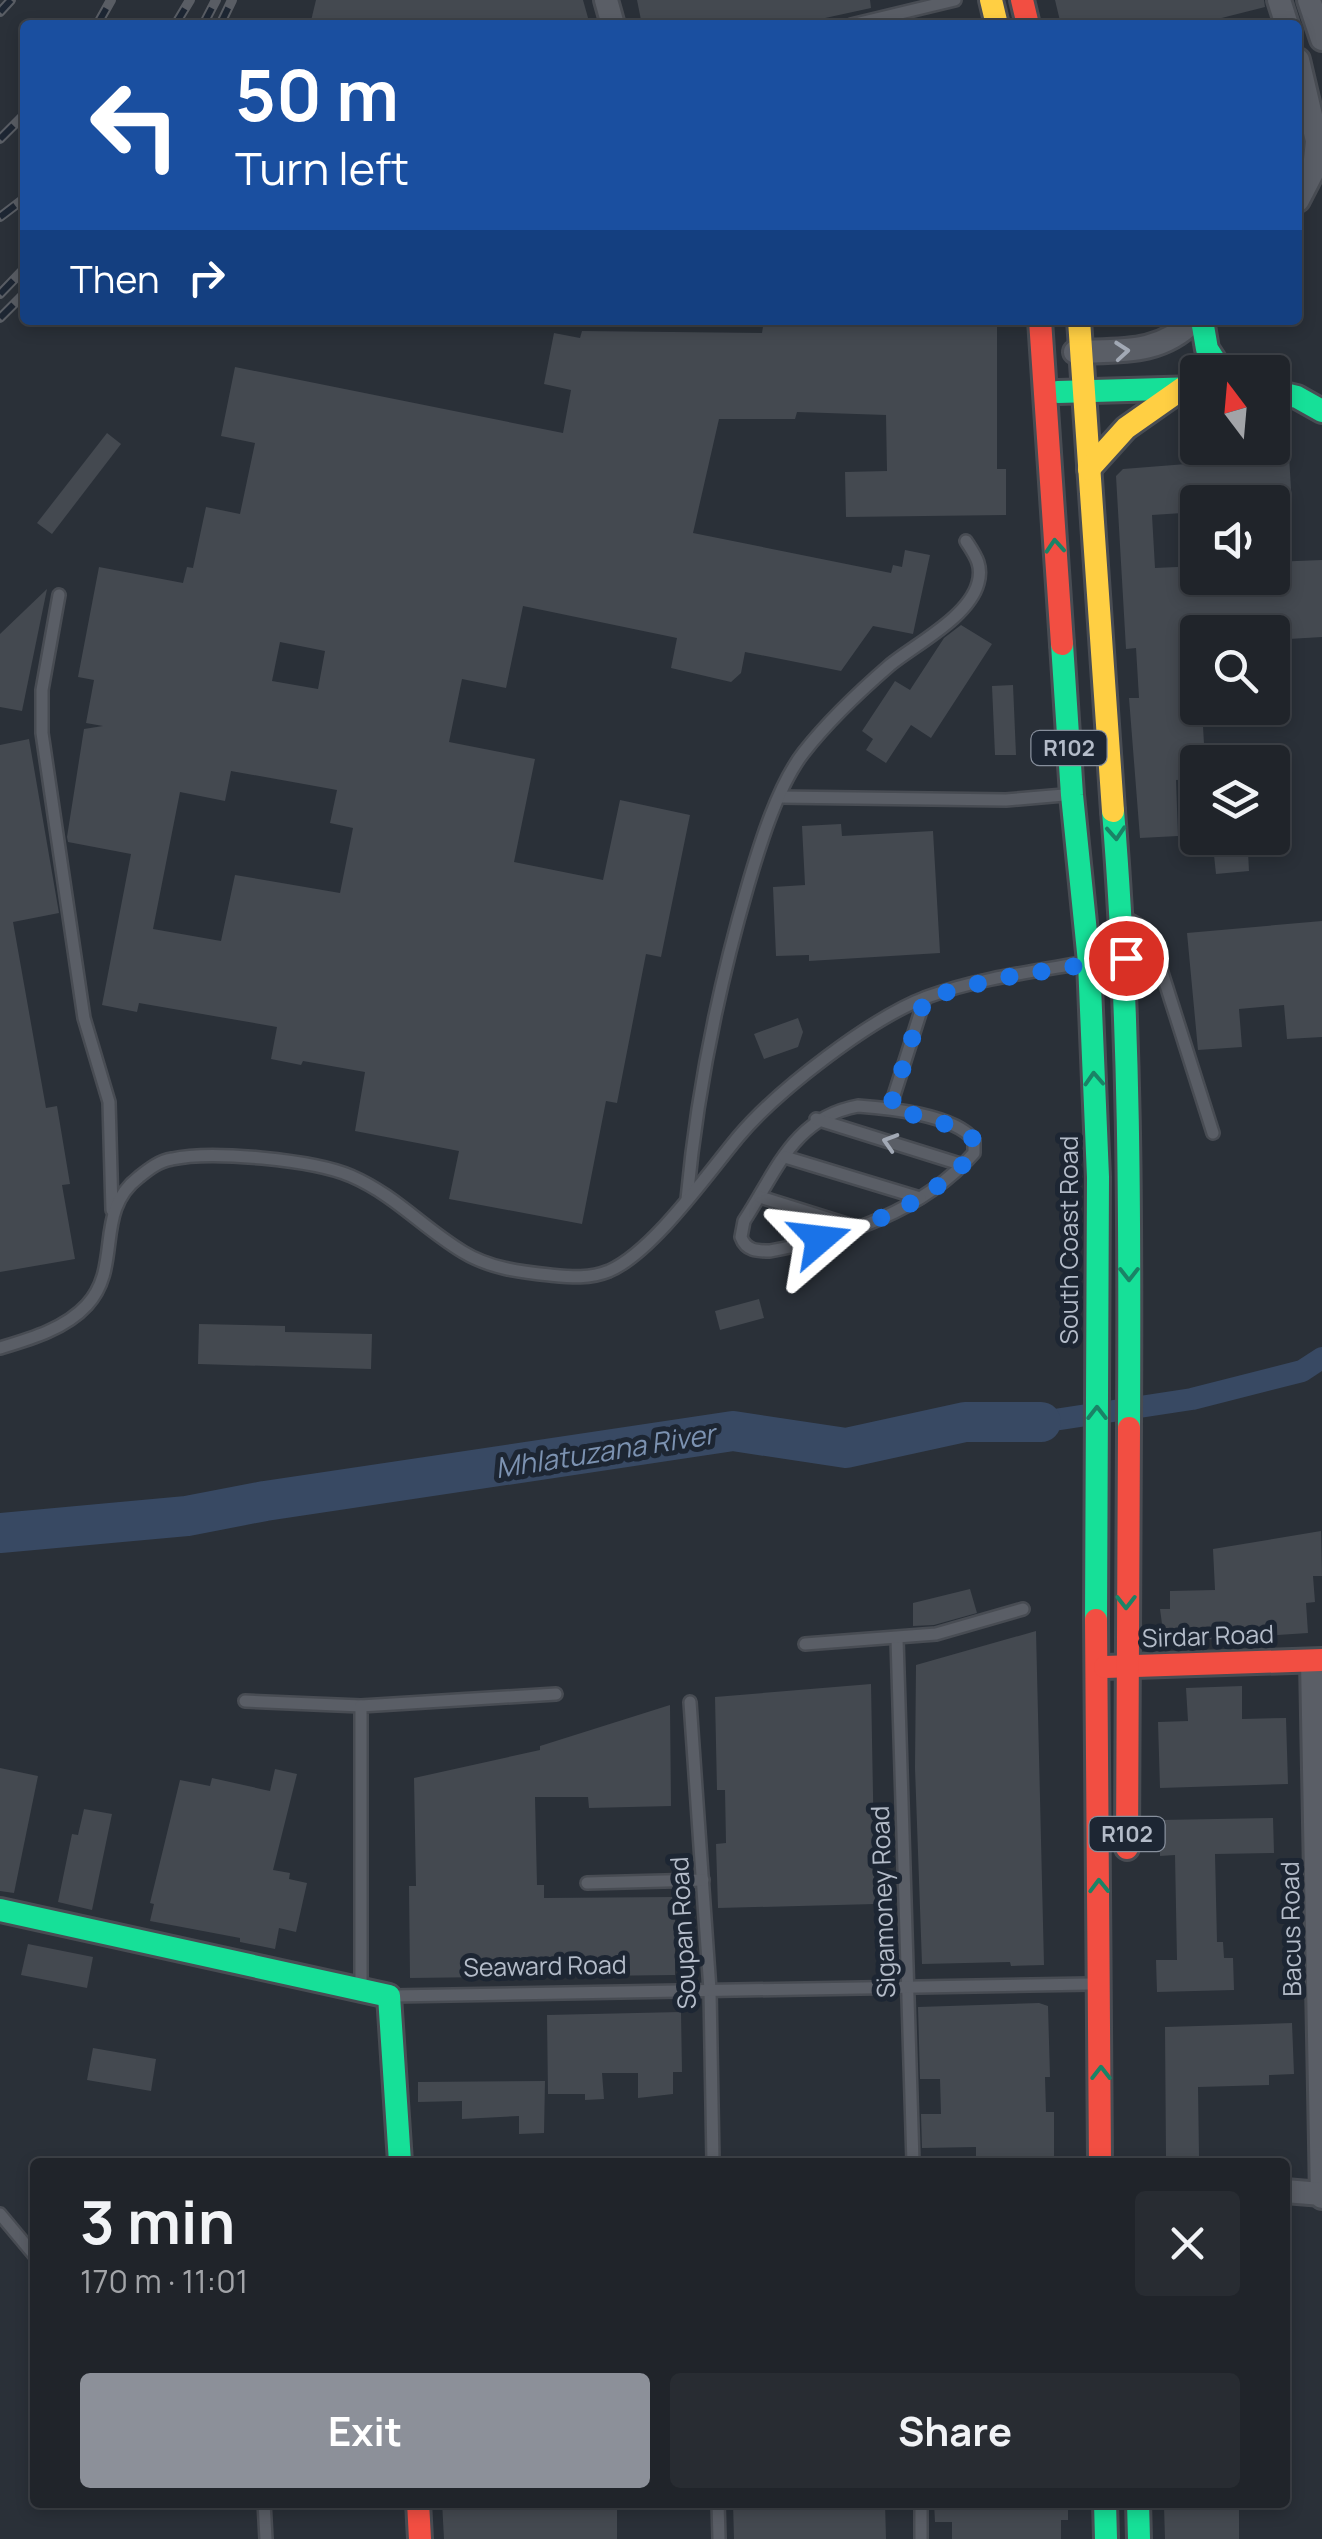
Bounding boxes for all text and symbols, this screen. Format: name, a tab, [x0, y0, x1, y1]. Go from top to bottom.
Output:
text: 50 m	[235, 46, 399, 142]
icon: left	[70, 60, 200, 190]
text: Turn left	[235, 137, 409, 199]
icon: right	[179, 250, 234, 305]
text: Then	[70, 252, 159, 304]
one-way arrow	[1114, 340, 1130, 362]
north arrow	[1180, 355, 1290, 465]
map controls	[1180, 355, 1290, 855]
button: sound	[1180, 485, 1290, 595]
one-way arrow	[1044, 537, 1066, 553]
button: search	[1180, 615, 1290, 725]
road number: R102	[1032, 731, 1106, 765]
button: layers	[1180, 745, 1290, 855]
one-way arrow	[1105, 825, 1126, 841]
pin	[1084, 916, 1169, 1001]
icon: arrive	[1099, 931, 1154, 986]
one-way arrow	[1084, 1071, 1105, 1087]
one-way arrow	[882, 1134, 899, 1154]
street label: South Coast Road	[1051, 1136, 1086, 1344]
position arrow	[768, 1187, 872, 1291]
one-way arrow	[1118, 1266, 1140, 1282]
one-way arrow	[1086, 1404, 1108, 1420]
water label: Mhlatuzana River	[492, 1413, 721, 1486]
one-way arrow	[1115, 1596, 1137, 1611]
street label: Sirdar Road	[1141, 1616, 1275, 1655]
street label: Sigamoney Road	[862, 1805, 903, 1999]
road number: R102	[1090, 1817, 1164, 1851]
street label: Soupan Road	[661, 1856, 704, 2010]
street label: Bacus Road	[1272, 1861, 1309, 1997]
one-way arrow	[1088, 1878, 1109, 1894]
street label: Seaward Road	[463, 1947, 627, 1984]
one-way arrow	[1090, 2065, 1111, 2081]
text: 3 min	[80, 2180, 235, 2262]
button: close	[1135, 2191, 1240, 2296]
text: 170 m · 11:01	[80, 2259, 248, 2303]
button: Exit	[80, 2373, 650, 2488]
button: Share	[670, 2373, 1240, 2488]

